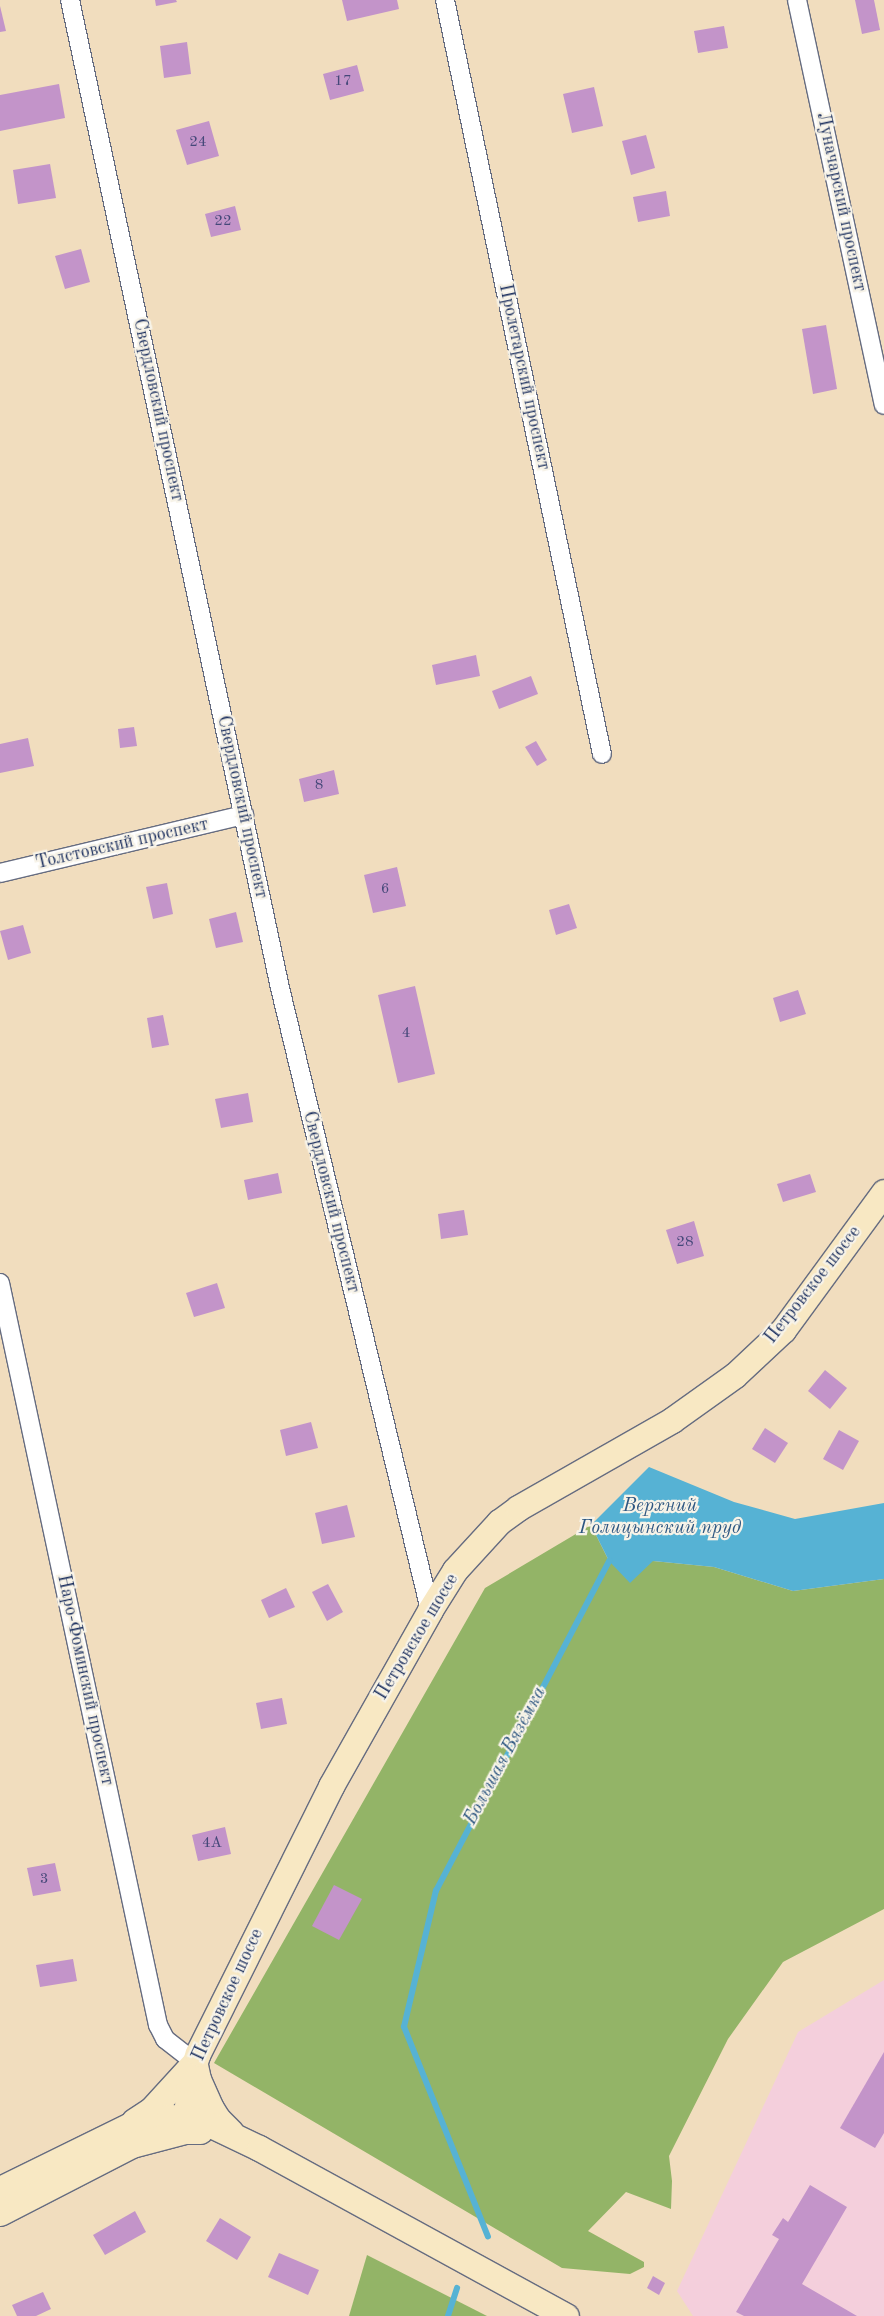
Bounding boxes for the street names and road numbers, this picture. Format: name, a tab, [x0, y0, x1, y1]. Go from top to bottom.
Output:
street label: Луначарский проспект	[811, 111, 871, 293]
street label: Пролетарский проспект	[494, 282, 554, 472]
street label: Свердловский проспект	[128, 317, 188, 503]
street label: Свердловский проспект	[212, 714, 272, 900]
street label: Толстовский проспект	[34, 814, 210, 874]
street label: Свердловский проспект	[298, 1109, 364, 1295]
street label: Петровское шоссе	[760, 1222, 866, 1348]
street label: Петровское шоссе	[371, 1570, 463, 1704]
street label: Наро-Фоминский проспект	[52, 1573, 118, 1787]
street label: Петровское шоссе	[188, 1925, 268, 2065]

